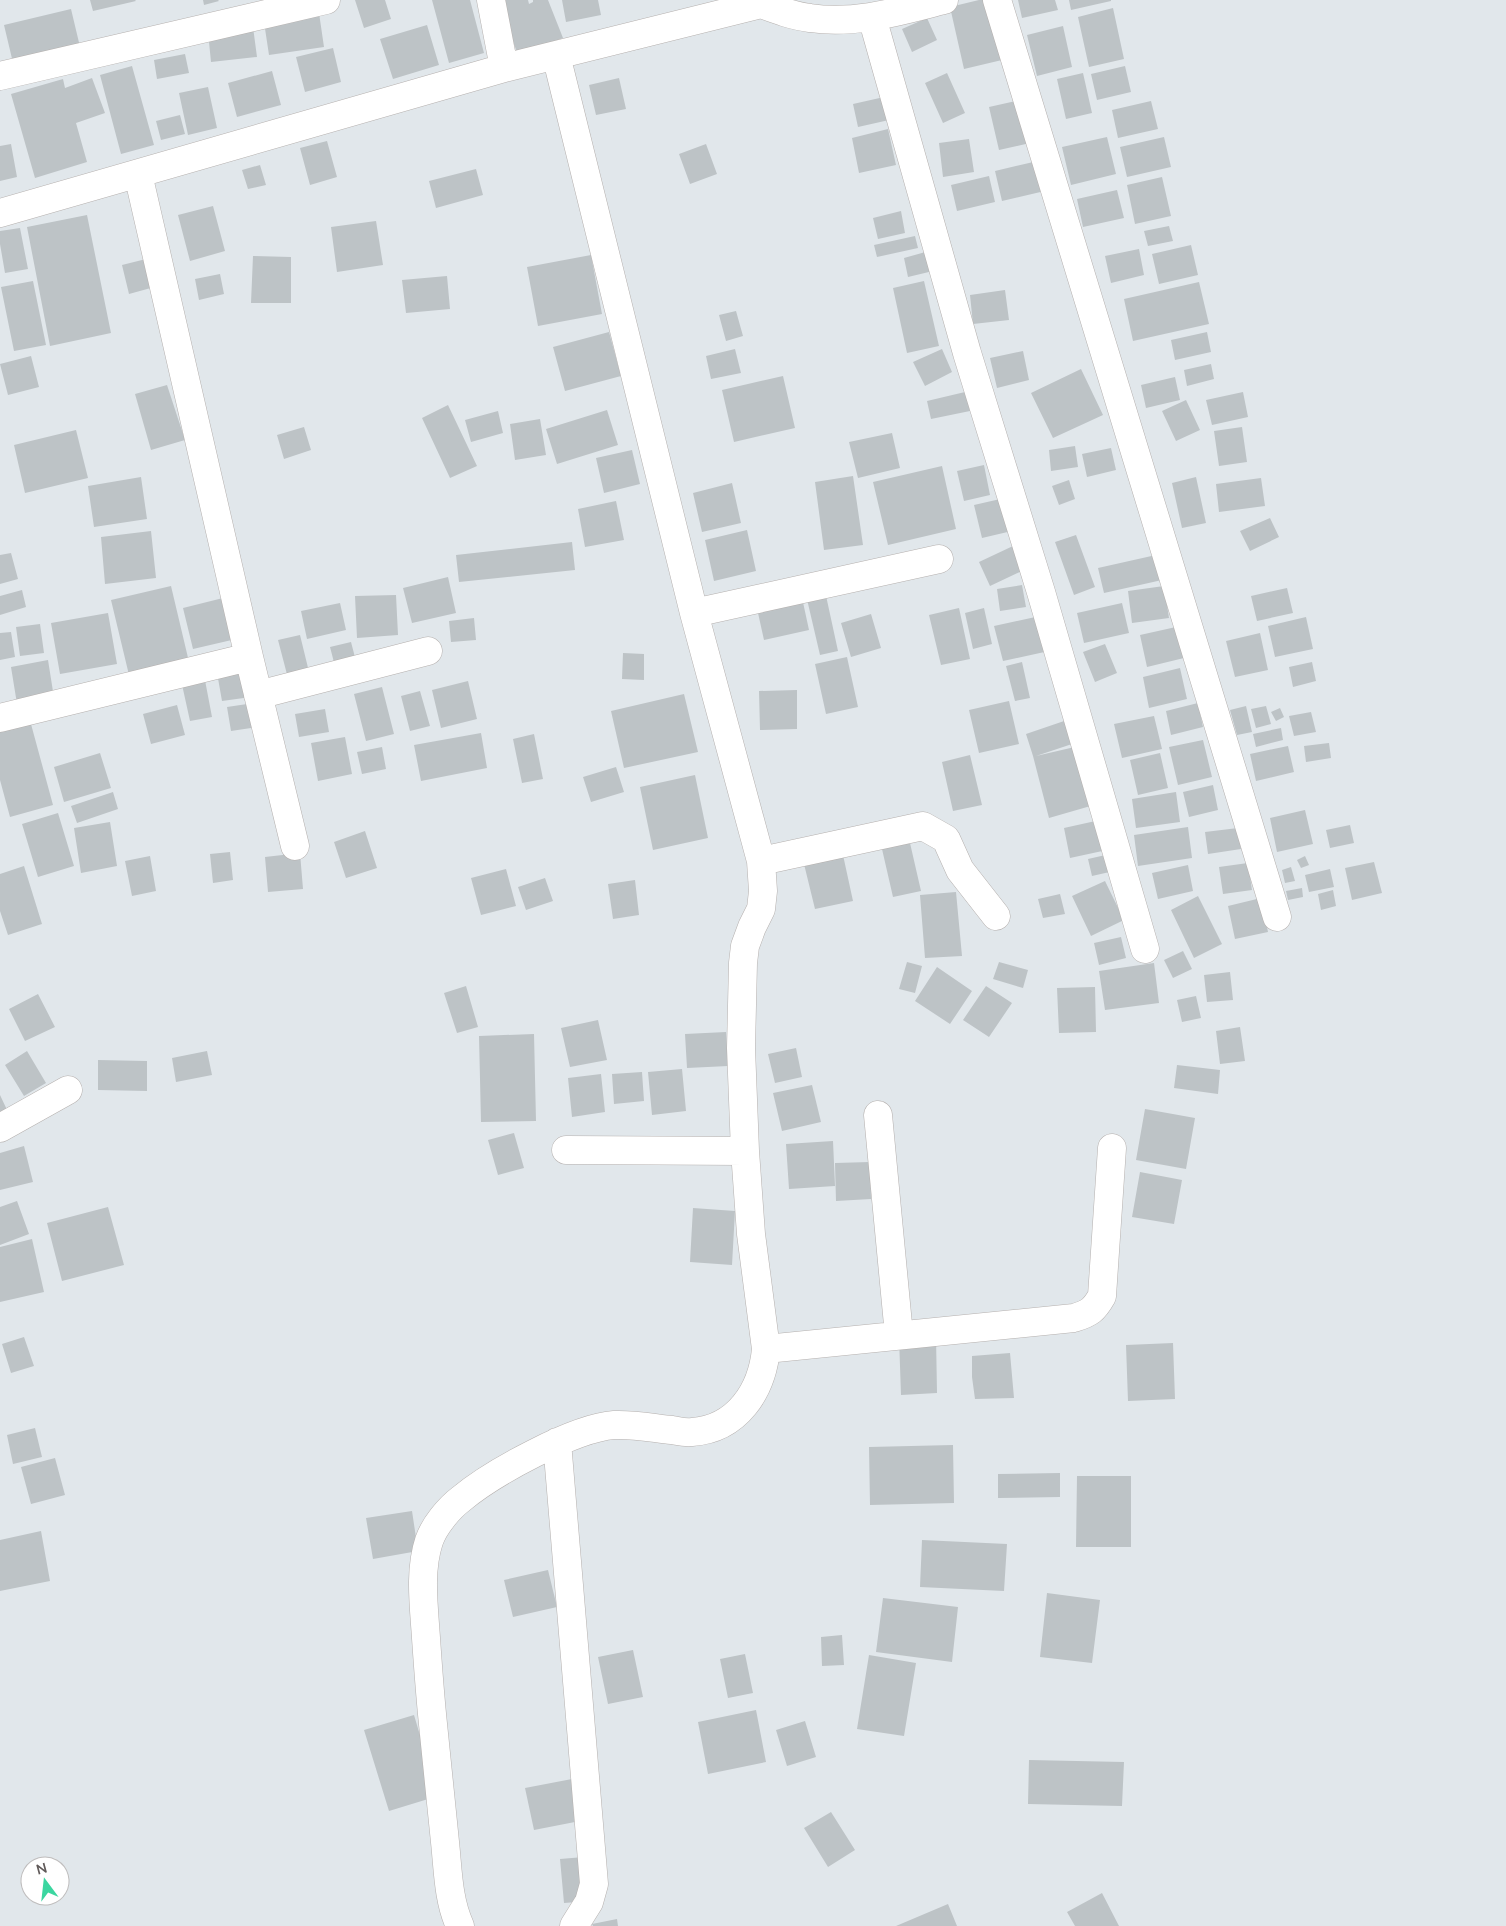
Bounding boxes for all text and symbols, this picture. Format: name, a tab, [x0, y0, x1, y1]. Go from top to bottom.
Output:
north arrow	[20, 1856, 70, 1906]
text: N	[34, 1858, 49, 1879]

